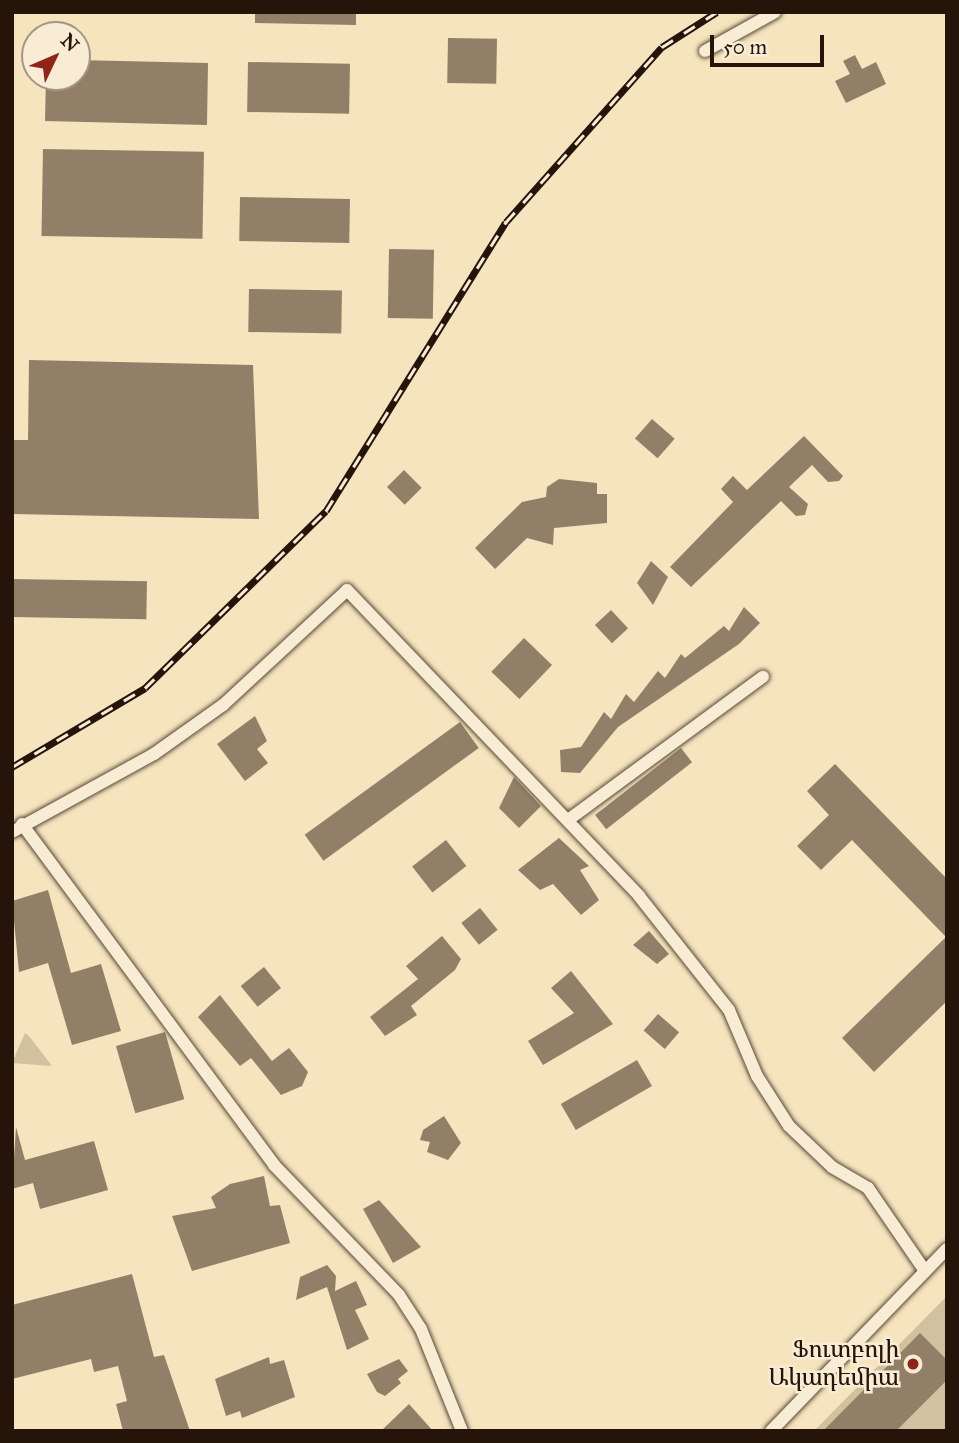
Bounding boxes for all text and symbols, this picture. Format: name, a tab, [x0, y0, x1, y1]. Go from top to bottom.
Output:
north arrow	[21, 21, 91, 91]
scale bar	[714, 21, 828, 65]
text: N	[56, 29, 84, 56]
text: 50 m	[723, 34, 767, 60]
place label: Ֆուտբոլի Ակադեմիա	[769, 1336, 899, 1392]
marker: Ֆուտբոլի Ակադեմիա	[905, 1356, 921, 1372]

